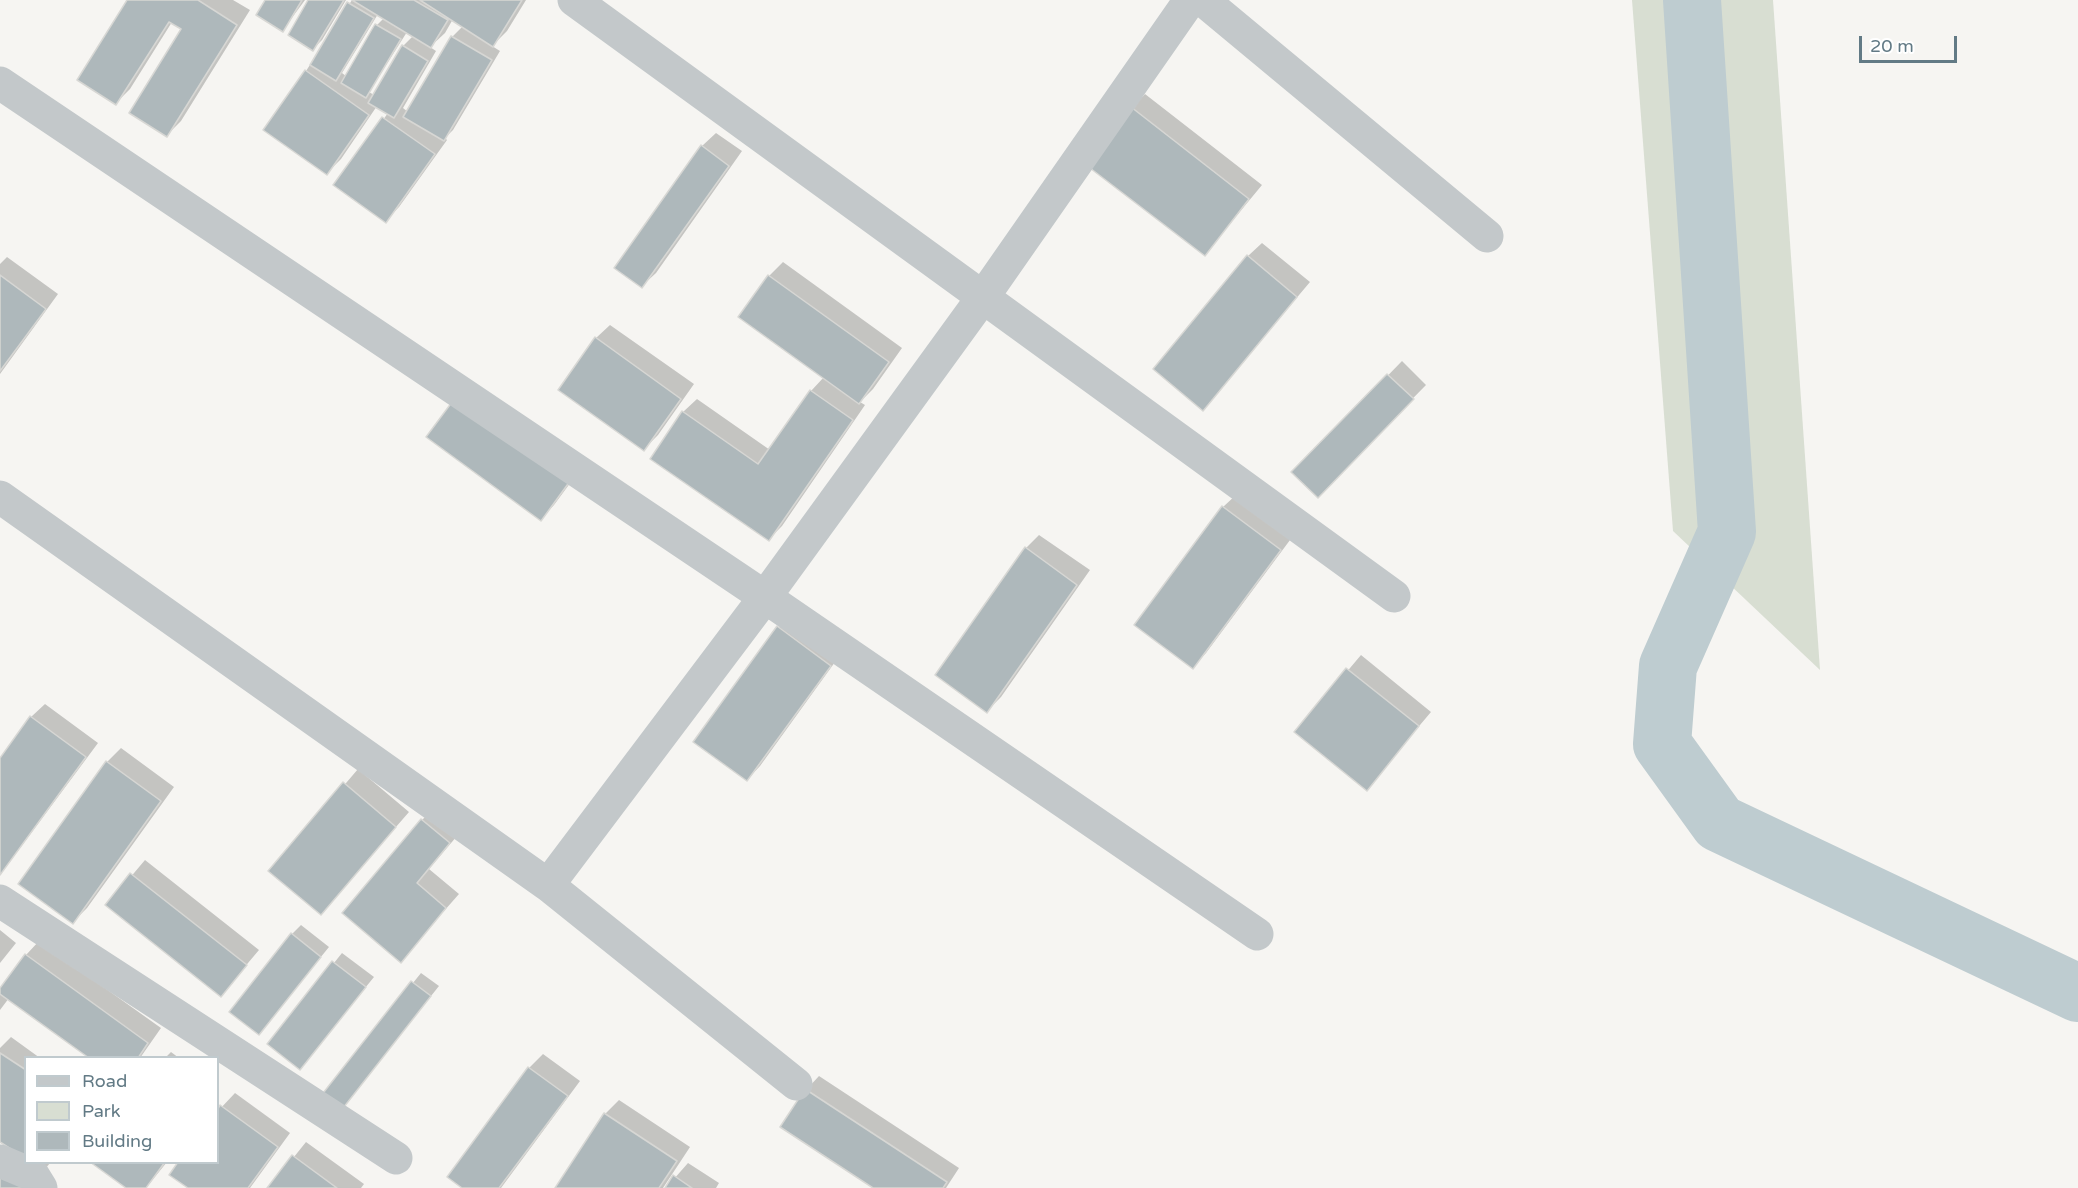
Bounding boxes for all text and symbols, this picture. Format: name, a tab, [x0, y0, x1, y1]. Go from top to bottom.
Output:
scale bar	[1862, 24, 1960, 62]
text: 20 m	[1870, 35, 1914, 57]
legend	[24, 1056, 219, 1164]
text: Road	[82, 1070, 127, 1092]
text: Park	[82, 1100, 120, 1122]
text: Building	[82, 1130, 152, 1152]

